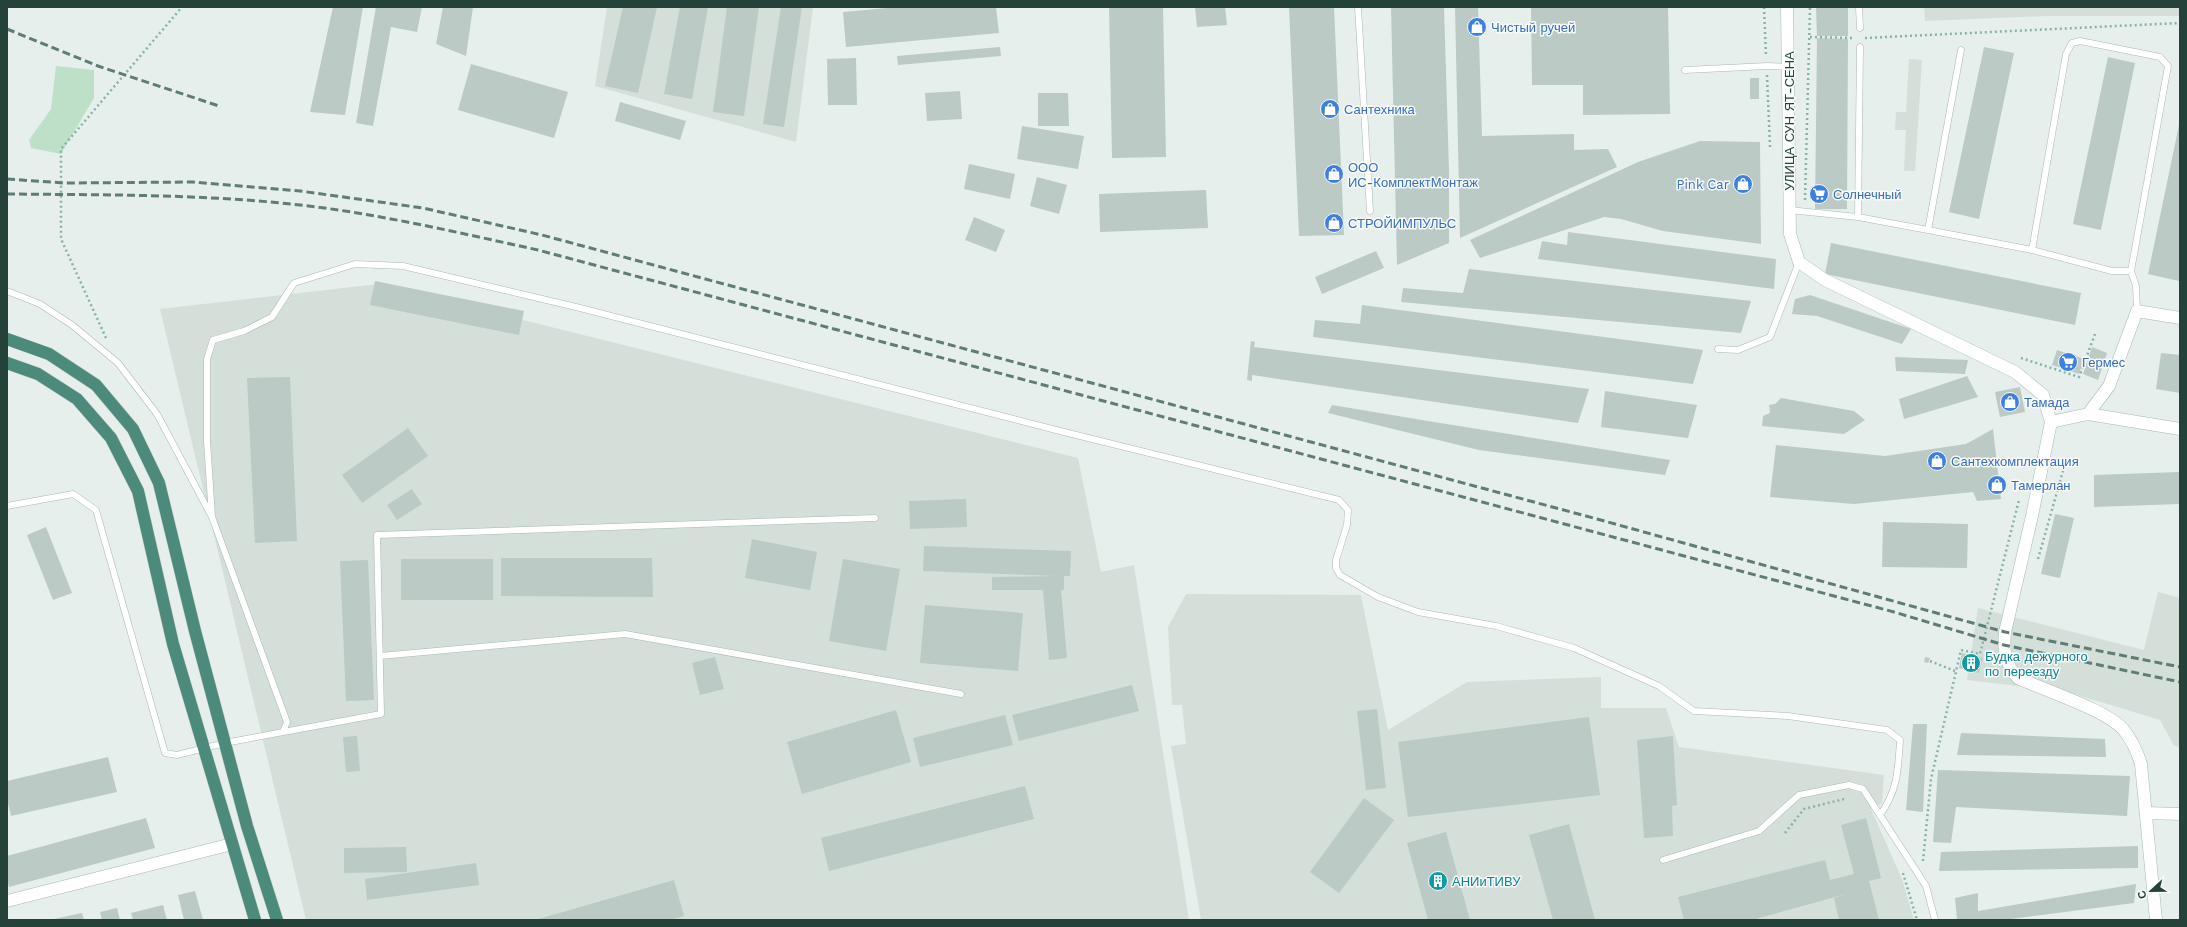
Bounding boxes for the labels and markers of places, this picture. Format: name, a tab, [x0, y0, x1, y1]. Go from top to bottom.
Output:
shop icon: Чистый ручей	[1466, 16, 1488, 38]
place label: Чистый ручей	[1491, 20, 1575, 35]
shop icon: Сантехника	[1319, 98, 1341, 120]
place label: Сантехника	[1344, 102, 1416, 117]
place label: ООО ИС-КомплектМонтаж	[1348, 160, 1478, 190]
shop icon: ООО ИС-КомплектМонтаж	[1323, 163, 1345, 185]
shop icon: Pink Car	[1732, 173, 1754, 195]
place label: Pink Car	[1676, 177, 1729, 192]
supermarket icon: Солнечный	[1808, 183, 1830, 205]
place label: Солнечный	[1833, 187, 1901, 202]
shop icon: СТРОЙИМПУЛЬС	[1323, 212, 1345, 234]
place label: СТРОЙИМПУЛЬС	[1348, 216, 1456, 231]
supermarket icon: Гермес	[2057, 351, 2079, 373]
place label: Гермес	[2082, 355, 2126, 370]
shop icon: Тамада	[1999, 391, 2021, 413]
place label: Тамада	[2024, 395, 2070, 410]
shop icon: Сантехкомплектация	[1926, 450, 1948, 472]
place label: Сантехкомплектация	[1951, 454, 2079, 469]
shop icon: Тамерлан	[1986, 474, 2008, 496]
place label: Тамерлан	[2011, 478, 2071, 493]
place label: Будка дежурного по переезду	[1985, 649, 2088, 679]
building icon: Будка дежурного по переезду	[1960, 652, 1982, 674]
building icon: АНИиТИВУ	[1427, 870, 1449, 892]
place label: АНИиТИВУ	[1452, 874, 1521, 889]

